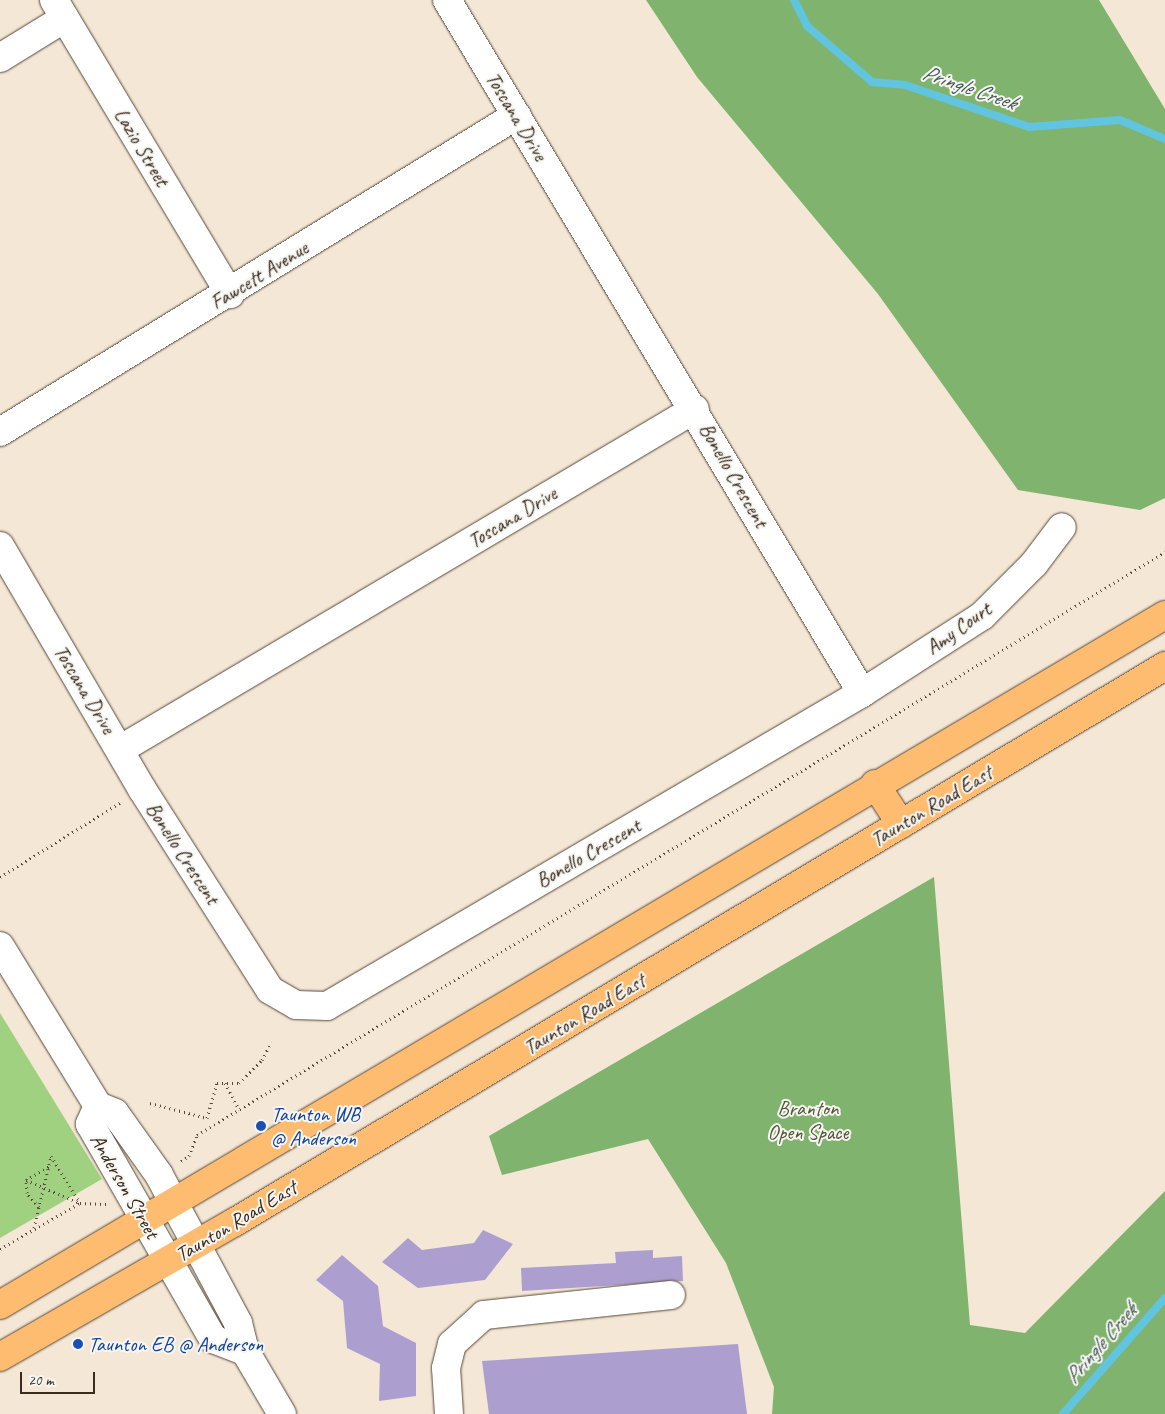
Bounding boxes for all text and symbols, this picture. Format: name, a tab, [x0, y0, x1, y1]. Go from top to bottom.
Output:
water label: Pringle Creek	[919, 60, 1019, 116]
street label: Toscana Drive	[481, 67, 553, 165]
street label: Lazio Street	[109, 103, 175, 191]
street label: Fawcett Avenue	[206, 235, 312, 315]
street label: Bonello Crescent	[694, 418, 774, 532]
street label: Toscana Drive	[463, 481, 561, 553]
street label: Amy Court	[920, 596, 996, 660]
street label: Toscana Drive	[49, 640, 121, 738]
street label: Taunton Road East	[866, 760, 996, 852]
street label: Bonello Crescent	[141, 797, 225, 909]
street label: Bonello Crescent	[531, 813, 645, 893]
street label: Taunton Road East	[519, 968, 649, 1060]
park label: Branton Open Space	[767, 1095, 849, 1145]
place label: Taunton WB @ Anderson	[271, 1101, 360, 1151]
marker: Taunton WB @ Anderson	[255, 1120, 267, 1132]
street label: Anderson Street	[85, 1129, 165, 1243]
street label: Taunton Road East	[171, 1175, 301, 1267]
water label: Pringle Creek	[1059, 1299, 1143, 1389]
place label: Taunton EB @ Anderson	[88, 1331, 263, 1357]
marker: Taunton EB @ Anderson	[72, 1338, 84, 1350]
scale bar	[22, 1362, 98, 1394]
text: 20 m	[28, 1371, 54, 1390]

